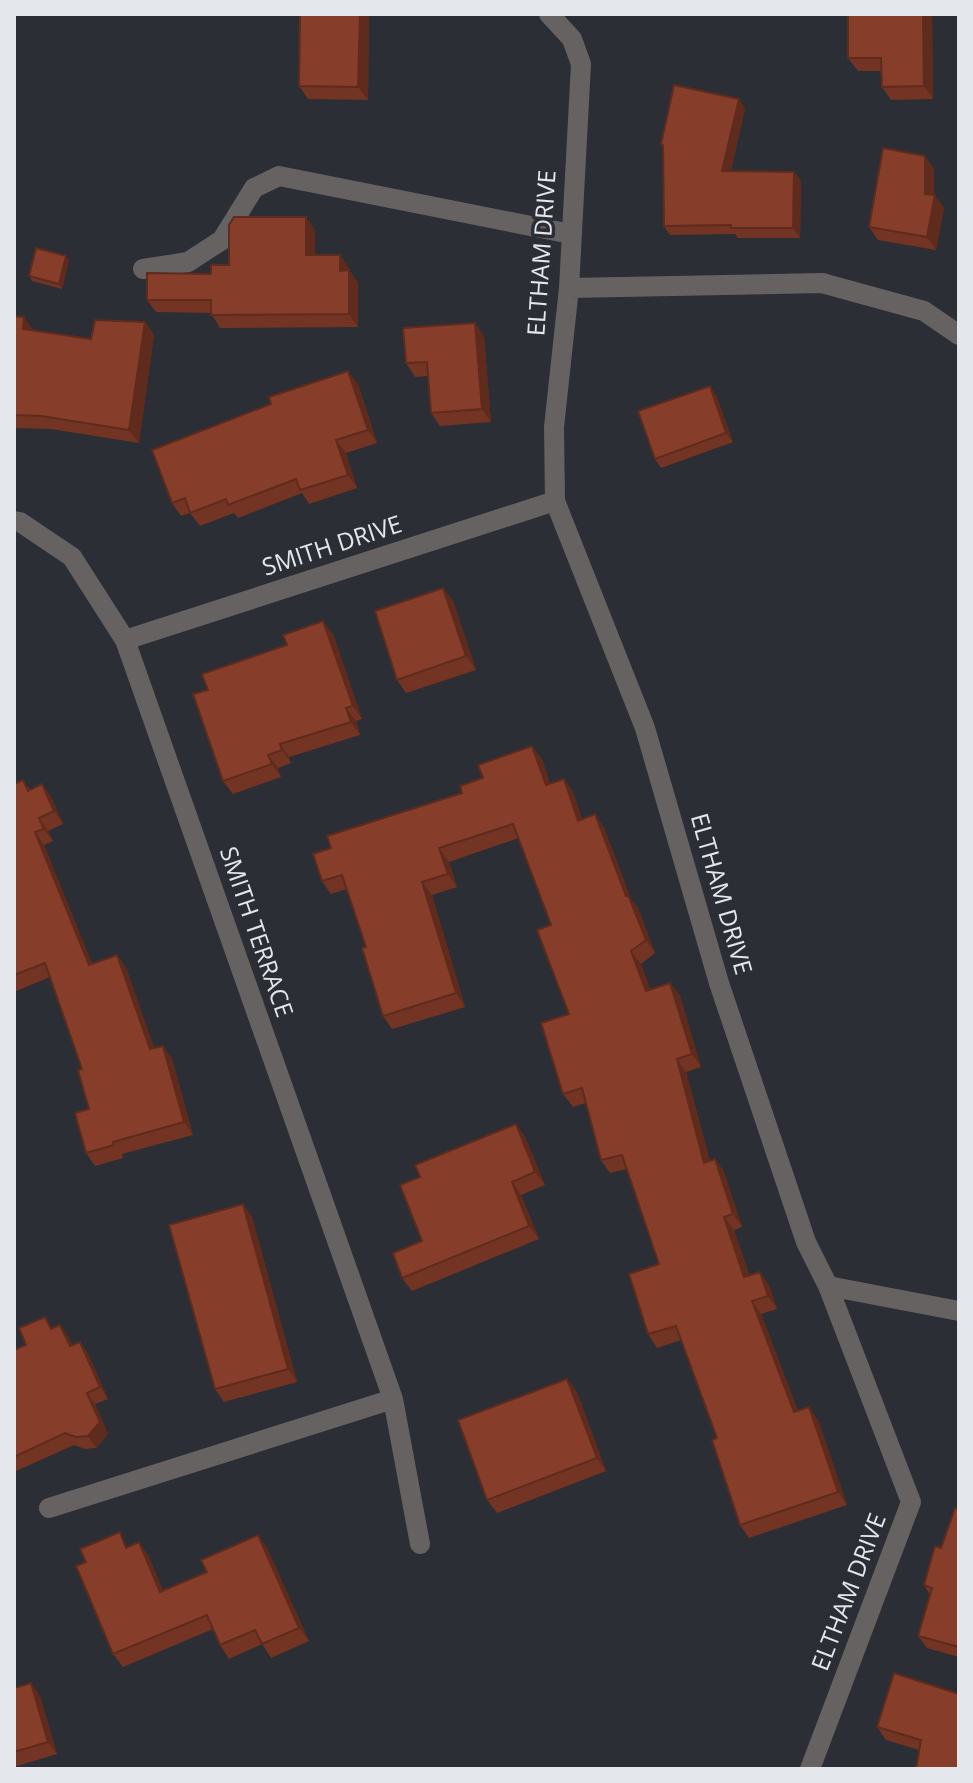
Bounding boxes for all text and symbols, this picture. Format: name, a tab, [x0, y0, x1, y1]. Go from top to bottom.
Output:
street label: ELTHAM DRIVE	[518, 169, 563, 337]
street label: SMITH DRIVE	[257, 506, 406, 583]
street label: ELTHAM DRIVE	[684, 809, 761, 978]
street label: SMITH TERRACE	[213, 842, 302, 1021]
street label: ELTHAM DRIVE	[802, 1508, 893, 1675]

